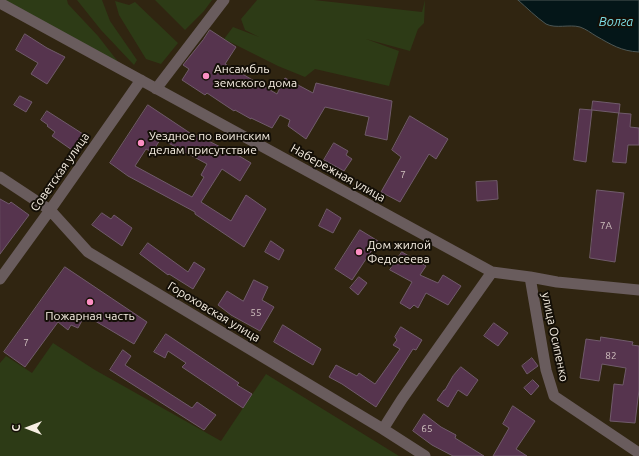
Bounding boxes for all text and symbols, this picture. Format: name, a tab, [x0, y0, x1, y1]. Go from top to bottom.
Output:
water label: Волга	[599, 14, 633, 30]
place label: Ансамбль земского дома	[214, 62, 297, 90]
marker: Ансамбль земского дома	[201, 71, 211, 81]
place label: Уездное по воинским делам присутствие	[149, 129, 270, 157]
street label: Советская улица	[27, 130, 93, 214]
marker: Уездное по воинским делам присутствие	[136, 138, 146, 148]
street label: Набережная улица	[288, 141, 388, 205]
house number: 7	[400, 169, 406, 181]
house number: 7А	[600, 220, 612, 232]
place label: Дом жилой Федосеева	[367, 238, 431, 266]
marker: Дом жилой Федосеева	[354, 247, 364, 257]
street label: Гороховская улица	[165, 279, 263, 345]
street label: улица Осипенко	[538, 291, 572, 383]
marker: Пожарная часть	[85, 297, 95, 307]
house number: 55	[250, 307, 262, 319]
place label: Пожарная часть	[45, 309, 135, 323]
house number: 7	[23, 337, 29, 349]
house number: 82	[605, 350, 617, 362]
north arrow	[8, 408, 48, 448]
house number: 65	[421, 423, 433, 435]
text: С	[10, 424, 22, 432]

